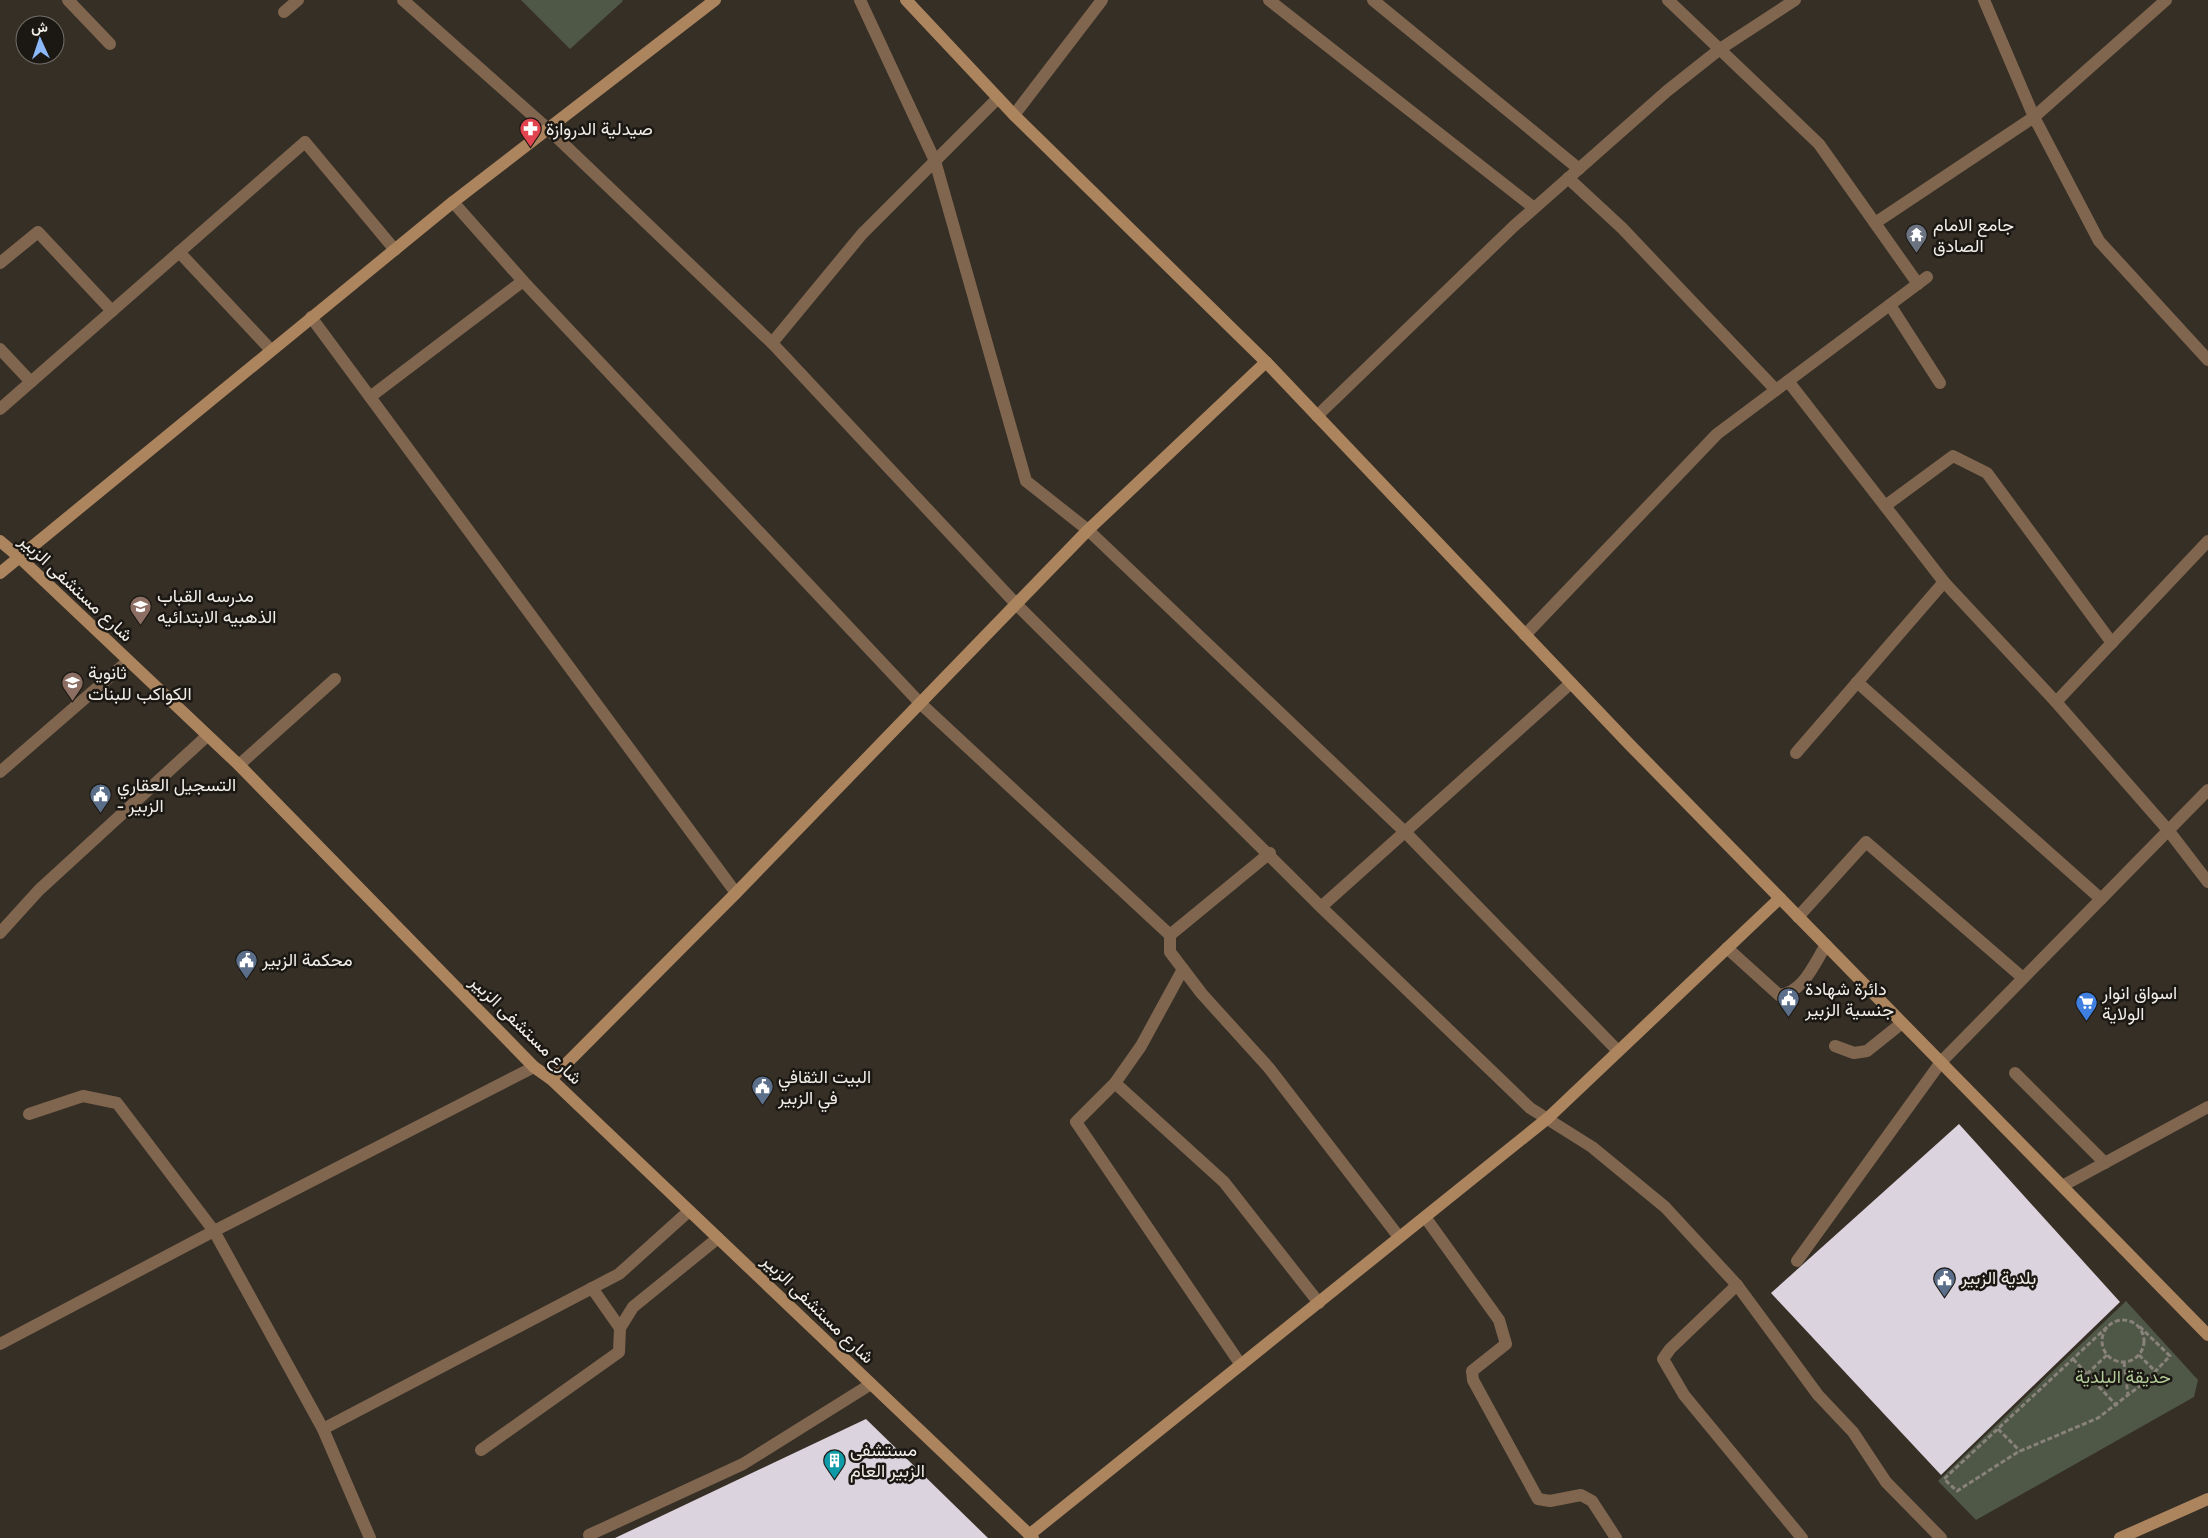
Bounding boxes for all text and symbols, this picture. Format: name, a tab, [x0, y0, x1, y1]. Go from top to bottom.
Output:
north arrow	[15, 15, 65, 65]
text: ش	[30, 18, 48, 36]
pharmacy icon: صيدلية الدروازة	[518, 117, 542, 148]
place label: صيدلية الدروازة	[546, 117, 653, 140]
place label: جامع الامام الصادق	[1933, 213, 2014, 256]
temple icon: جامع الامام الصادق	[1905, 223, 1929, 254]
street label: شارع مستشفى الزبير	[13, 528, 138, 647]
place label: مدرسه القباب الذهبيه الابتدائيه	[157, 584, 276, 627]
school or university icon: مدرسه القباب الذهبيه الابتدائيه	[129, 594, 153, 625]
place label: ثانوية الكواكب للبنات	[88, 661, 192, 705]
school or university icon: ثانوية الكواكب للبنات	[60, 671, 84, 702]
place label: التسجيل العقاري - الزبير	[117, 773, 236, 817]
public building icon: التسجيل العقاري - الزبير	[89, 783, 113, 814]
public building icon: محكمة الزبير	[234, 948, 258, 979]
place label: محكمة الزبير	[261, 948, 353, 971]
street label: شارع مستشفى الزبير	[464, 969, 587, 1090]
place label: دائرة شهادة جنسية الزبير	[1804, 977, 1894, 1021]
place label: اسواق انوار الولاية	[2101, 981, 2177, 1025]
public building icon: دائرة شهادة جنسية الزبير	[1777, 987, 1801, 1018]
supermarket icon: اسواق انوار الولاية	[2074, 991, 2098, 1022]
place label: البيت الثقافي في الزبير	[777, 1065, 871, 1113]
public building icon: البيت الثقافي في الزبير	[750, 1075, 774, 1106]
street label: شارع مستشفى الزبير	[756, 1248, 879, 1369]
public building icon: بلدية الزبير	[1933, 1266, 1957, 1297]
place label: بلدية الزبير	[1960, 1266, 2036, 1289]
park label: حديقة البلدية	[2075, 1365, 2171, 1387]
place label: مستشفى الزبير العام	[850, 1438, 925, 1483]
building icon: مستشفى الزبير العام	[822, 1448, 846, 1479]

